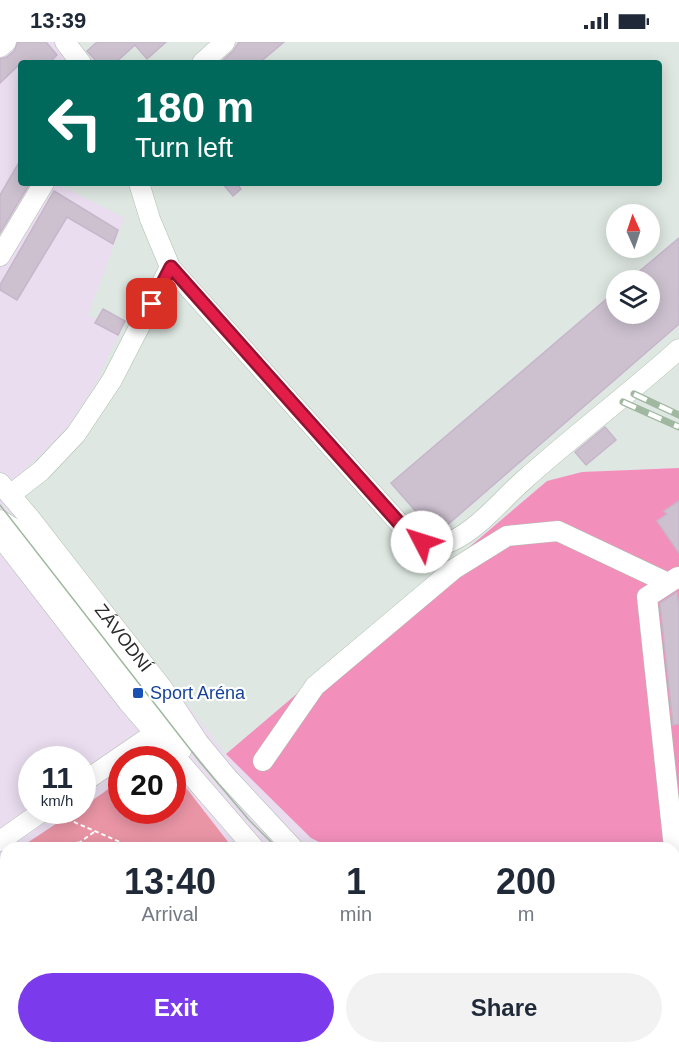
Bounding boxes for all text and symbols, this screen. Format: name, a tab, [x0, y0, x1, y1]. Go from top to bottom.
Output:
text: 13:39	[30, 8, 86, 33]
icon: left	[36, 84, 114, 162]
text: 180 m	[135, 84, 254, 131]
text: Turn left	[135, 133, 233, 163]
north arrow	[606, 204, 660, 258]
map controls	[606, 204, 660, 324]
button: layers	[606, 270, 660, 324]
pin	[126, 278, 177, 329]
icon: arrive	[135, 287, 168, 320]
position arrow	[390, 510, 454, 574]
street label: ZÁVODNÍ	[91, 600, 156, 676]
place label: Sport Aréna	[150, 683, 246, 703]
marker: Sport Aréna	[131, 686, 145, 700]
speed limit sign: 20	[108, 746, 186, 824]
text: 11	[41, 761, 73, 794]
text: km/h	[41, 792, 73, 809]
text: 13:40	[124, 861, 216, 902]
text: 1	[346, 861, 366, 902]
text: 200	[496, 861, 556, 902]
text: Arrival	[142, 903, 198, 925]
text: min	[340, 903, 372, 925]
text: m	[518, 903, 534, 925]
button: Exit	[18, 973, 334, 1042]
button: Share	[346, 973, 662, 1042]

